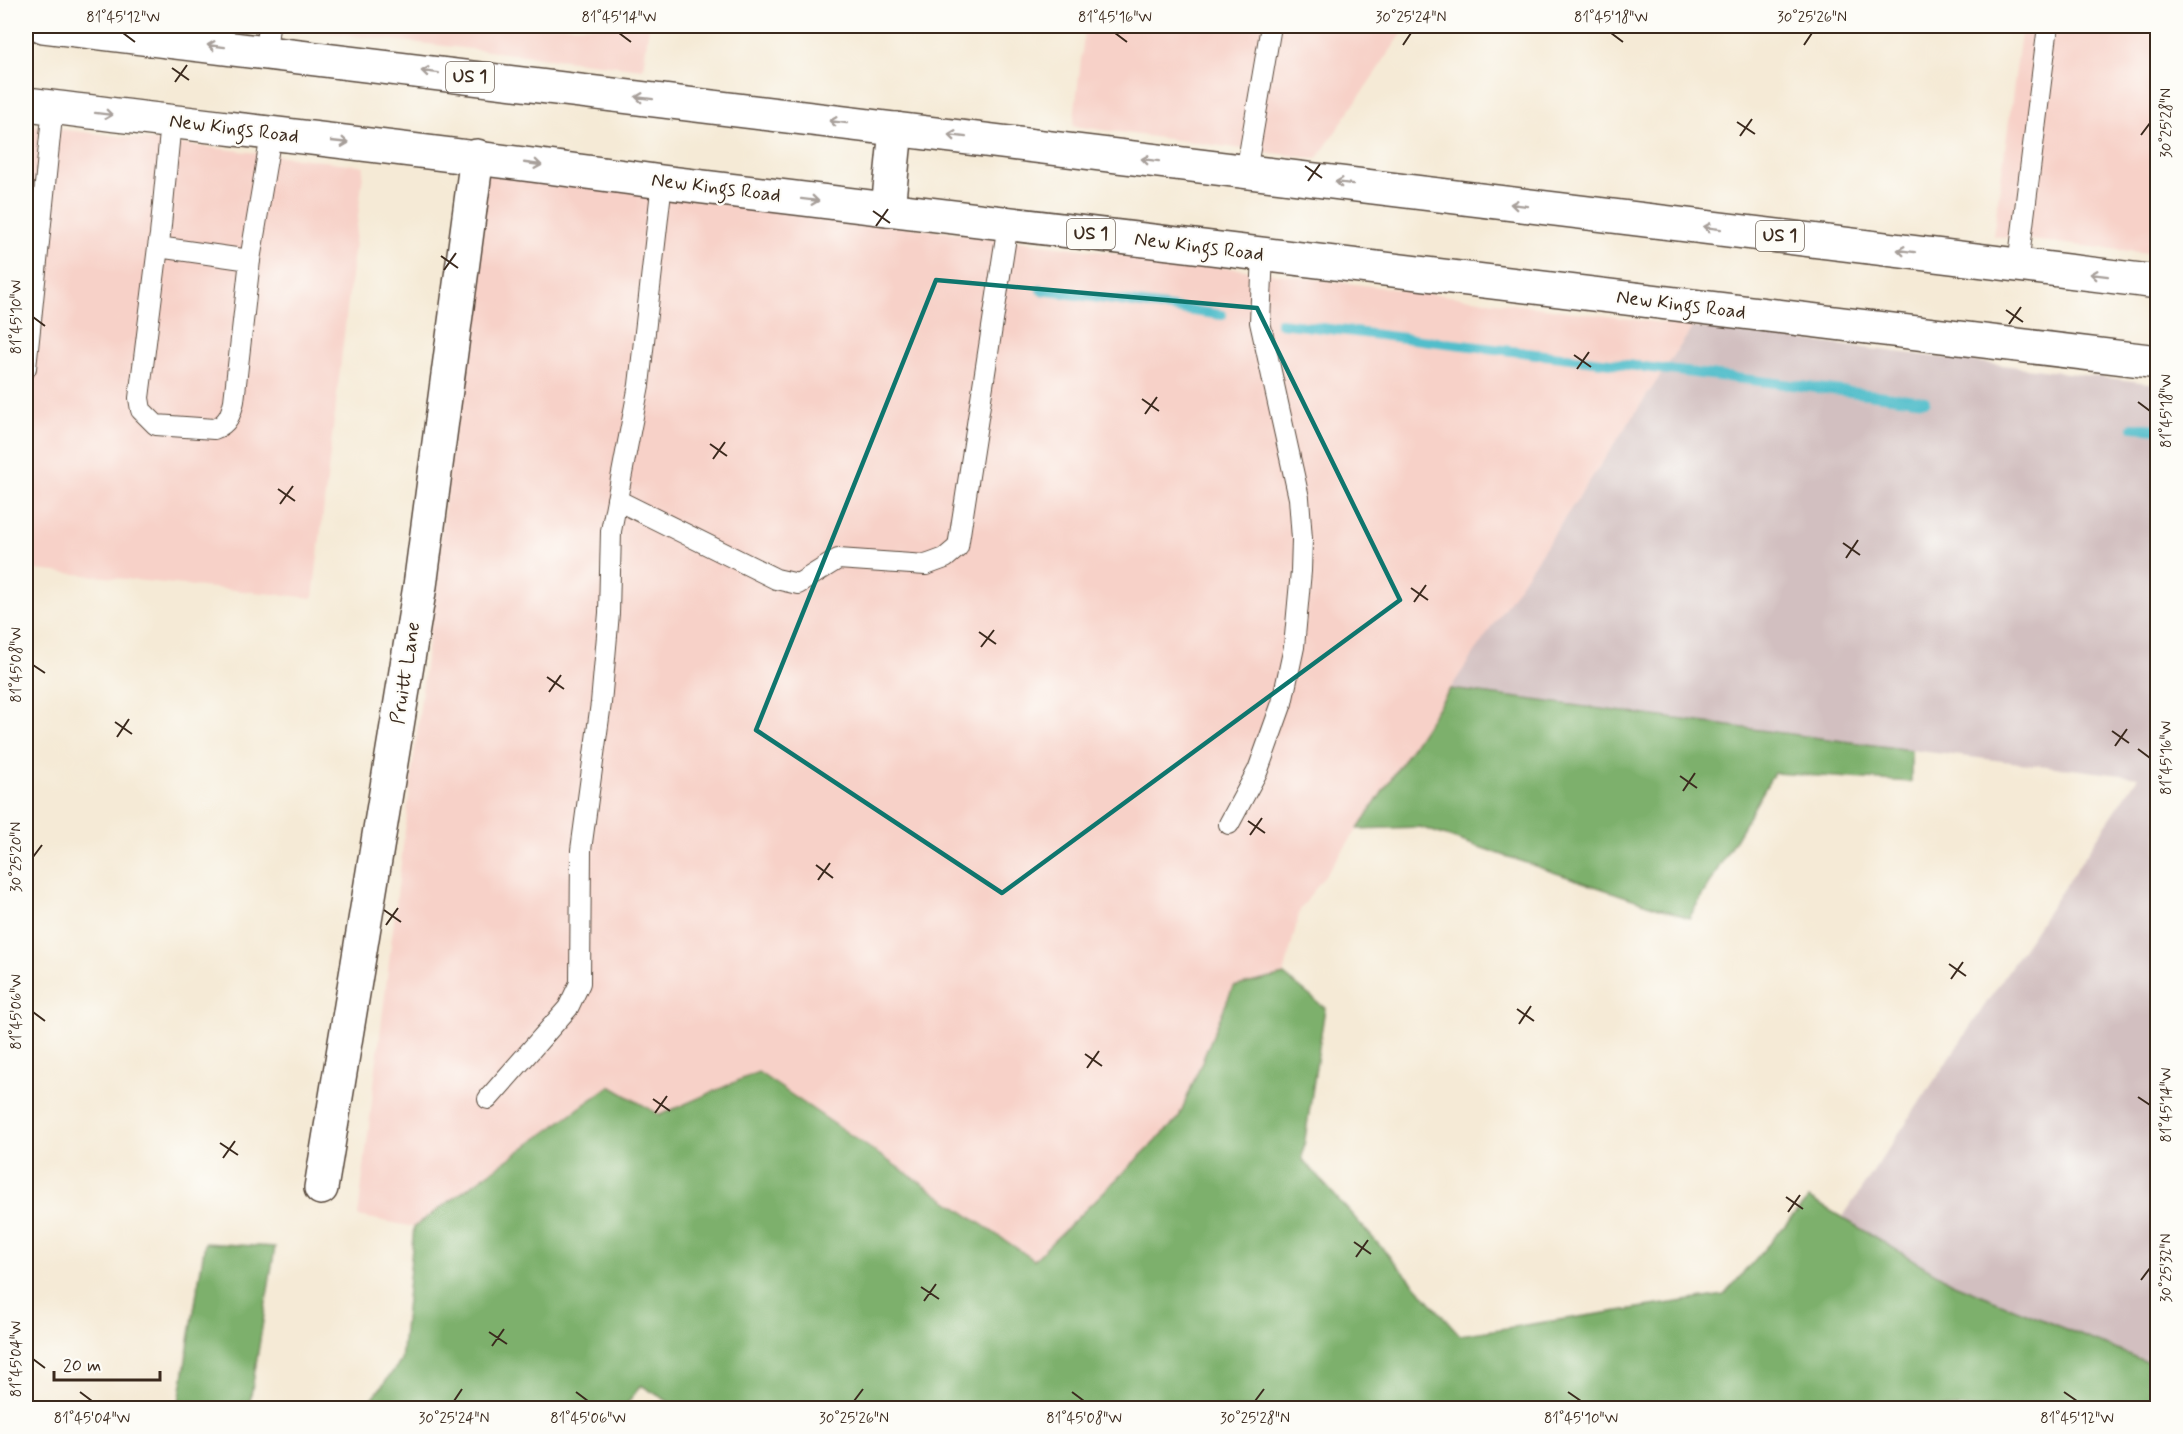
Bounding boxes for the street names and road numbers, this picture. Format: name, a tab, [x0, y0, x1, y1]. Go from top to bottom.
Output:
road number: US 1	[446, 62, 494, 92]
street label: New Kings Road	[168, 108, 300, 152]
street label: New Kings Road	[650, 167, 782, 211]
road number: US 1	[1067, 219, 1115, 249]
road number: US 1	[1756, 221, 1804, 251]
street label: New Kings Road	[1133, 226, 1265, 270]
street label: New Kings Road	[1615, 284, 1747, 328]
street label: Pruitt Lane	[385, 620, 427, 726]

